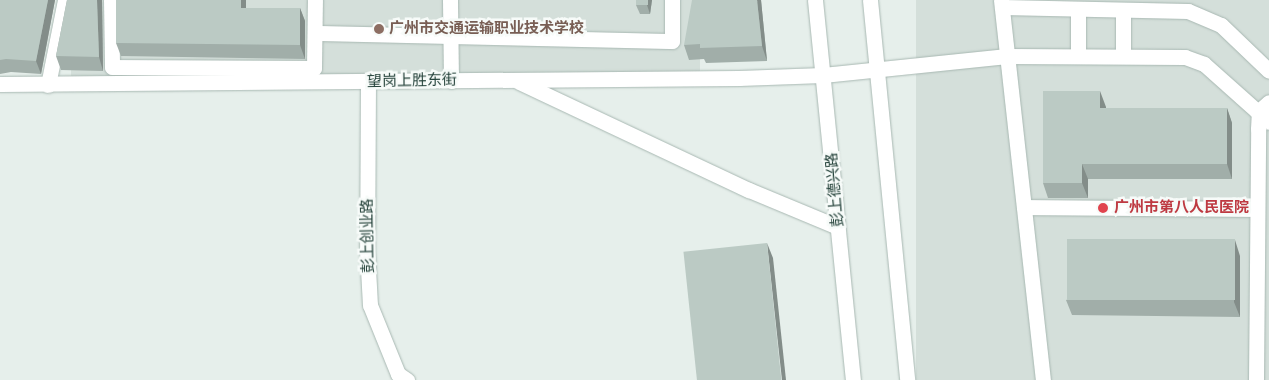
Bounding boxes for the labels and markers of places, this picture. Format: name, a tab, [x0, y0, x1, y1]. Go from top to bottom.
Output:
place label: 广州市交通运输职业技术学校	[389, 20, 584, 38]
marker: 广州市交通运输职业技术学校	[373, 23, 385, 35]
place label: 广州市第八人民医院	[1114, 199, 1249, 217]
marker: 广州市第八人民医院	[1096, 201, 1110, 215]

